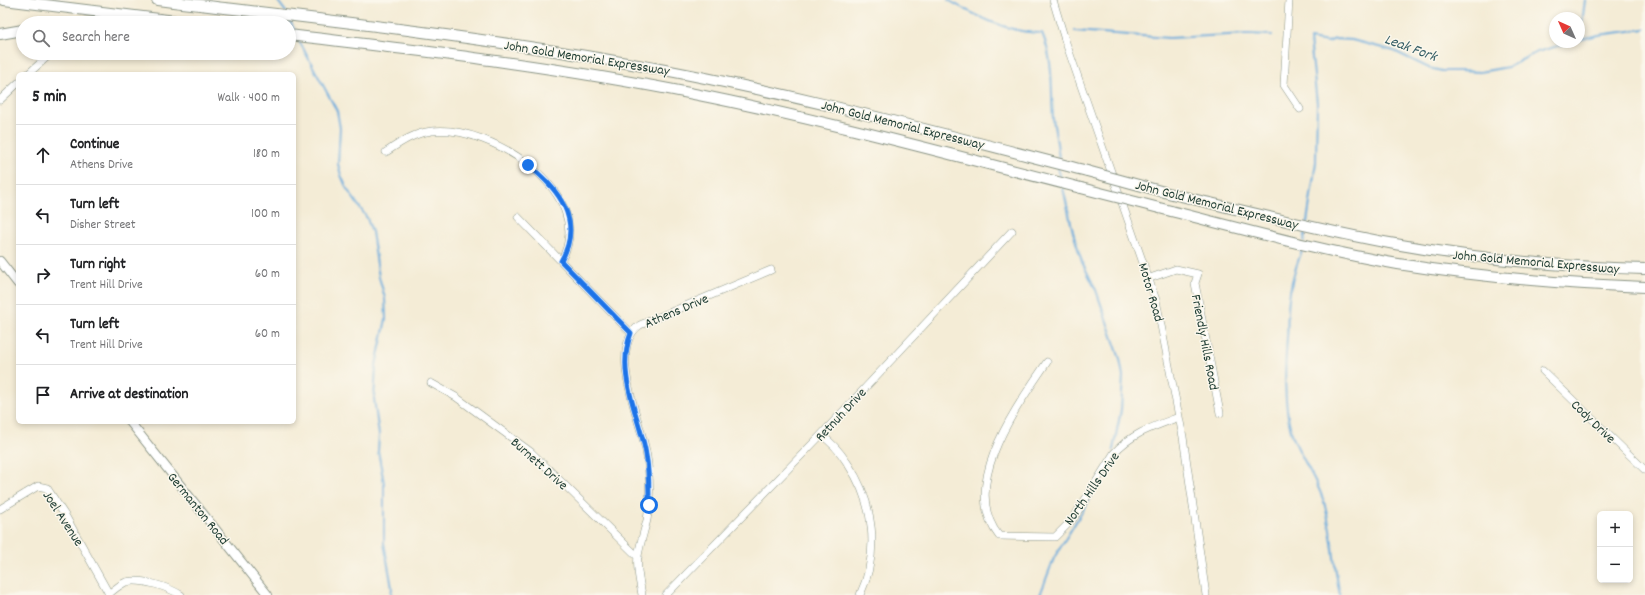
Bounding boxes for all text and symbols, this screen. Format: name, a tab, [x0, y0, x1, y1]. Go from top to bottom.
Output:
north arrow	[1549, 12, 1585, 48]
search box	[16, 16, 296, 60]
icon: search	[30, 27, 52, 49]
text: Search here	[62, 27, 130, 49]
water label: Leak Fork	[1381, 29, 1441, 69]
street label: John Gold Memorial Expressway	[503, 36, 671, 82]
text: 5 min	[32, 86, 66, 110]
text: Walk · 400 m	[218, 89, 280, 108]
street label: John Gold Memorial Expressway	[819, 96, 986, 156]
text: Continue	[70, 134, 119, 156]
icon: ahead	[32, 144, 54, 166]
text: 180 m	[253, 145, 280, 164]
text: Athens Drive	[70, 156, 133, 175]
route end	[519, 156, 537, 174]
street label: John Gold Memorial Expressway	[1133, 176, 1300, 236]
text: Turn left	[70, 194, 119, 216]
icon: left	[32, 204, 54, 226]
text: 100 m	[251, 205, 280, 224]
text: Disher Street	[70, 216, 136, 235]
street label: John Gold Memorial Expressway	[1452, 246, 1620, 280]
text: Turn right	[70, 254, 126, 276]
street label: Motor Road	[1132, 261, 1168, 324]
icon: right	[32, 264, 54, 286]
text: 60 m	[255, 265, 280, 284]
text: Trent Hill Drive	[70, 276, 143, 295]
street label: Athens Drive	[642, 289, 712, 334]
street label: Friendly Hills Road	[1185, 293, 1223, 392]
text: Turn left	[70, 314, 119, 336]
icon: left	[32, 324, 54, 346]
text: 60 m	[255, 325, 280, 344]
text: Trent Hill Drive	[70, 336, 143, 355]
icon: arrive	[32, 384, 54, 406]
text: Arrive at destination	[70, 384, 188, 406]
street label: Retnuh Drive	[811, 384, 872, 447]
street label: Cody Drive	[1566, 396, 1620, 449]
street label: Burnett Drive	[506, 433, 572, 496]
street label: North Hills Drive	[1060, 448, 1125, 530]
street label: Germanton Road	[162, 469, 233, 550]
street label: Joel Avenue	[37, 488, 88, 551]
route start	[640, 496, 658, 514]
map controls	[1597, 511, 1633, 583]
button: +	[1597, 511, 1633, 547]
button: −	[1597, 547, 1633, 583]

